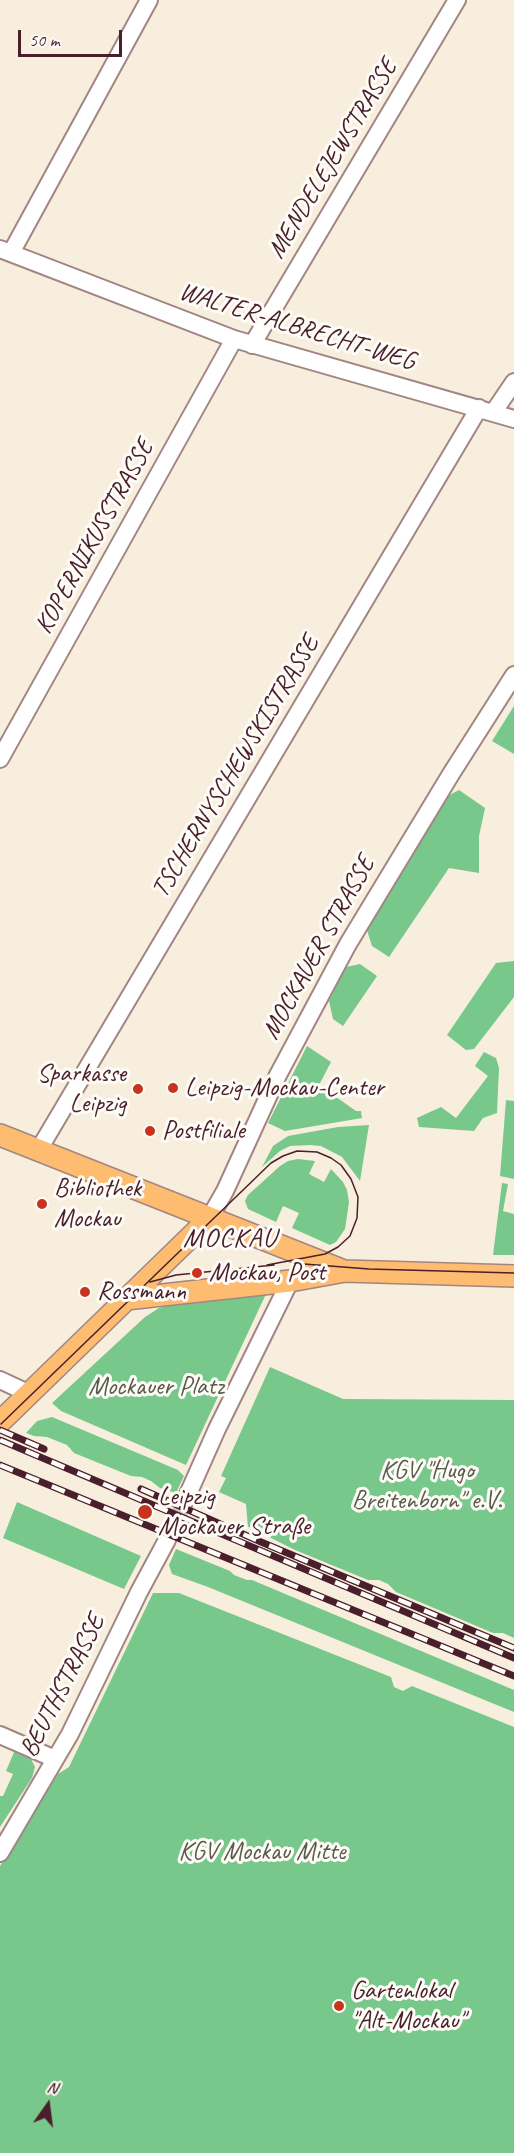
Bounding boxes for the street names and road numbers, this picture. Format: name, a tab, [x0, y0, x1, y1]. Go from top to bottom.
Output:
street label: MENDELEJEWSTRASSE	[261, 54, 405, 264]
street label: WALTER-ALBRECHT-WEG	[175, 276, 419, 378]
street label: KOPERNIKUSSTRASSE	[29, 435, 161, 639]
street label: TSCHERNYSCHEWSKISTRASSE	[145, 630, 327, 904]
street label: MOCKAUER STRASSE	[256, 851, 382, 1045]
street label: BEUTHSTRASSE	[14, 1610, 112, 1762]

